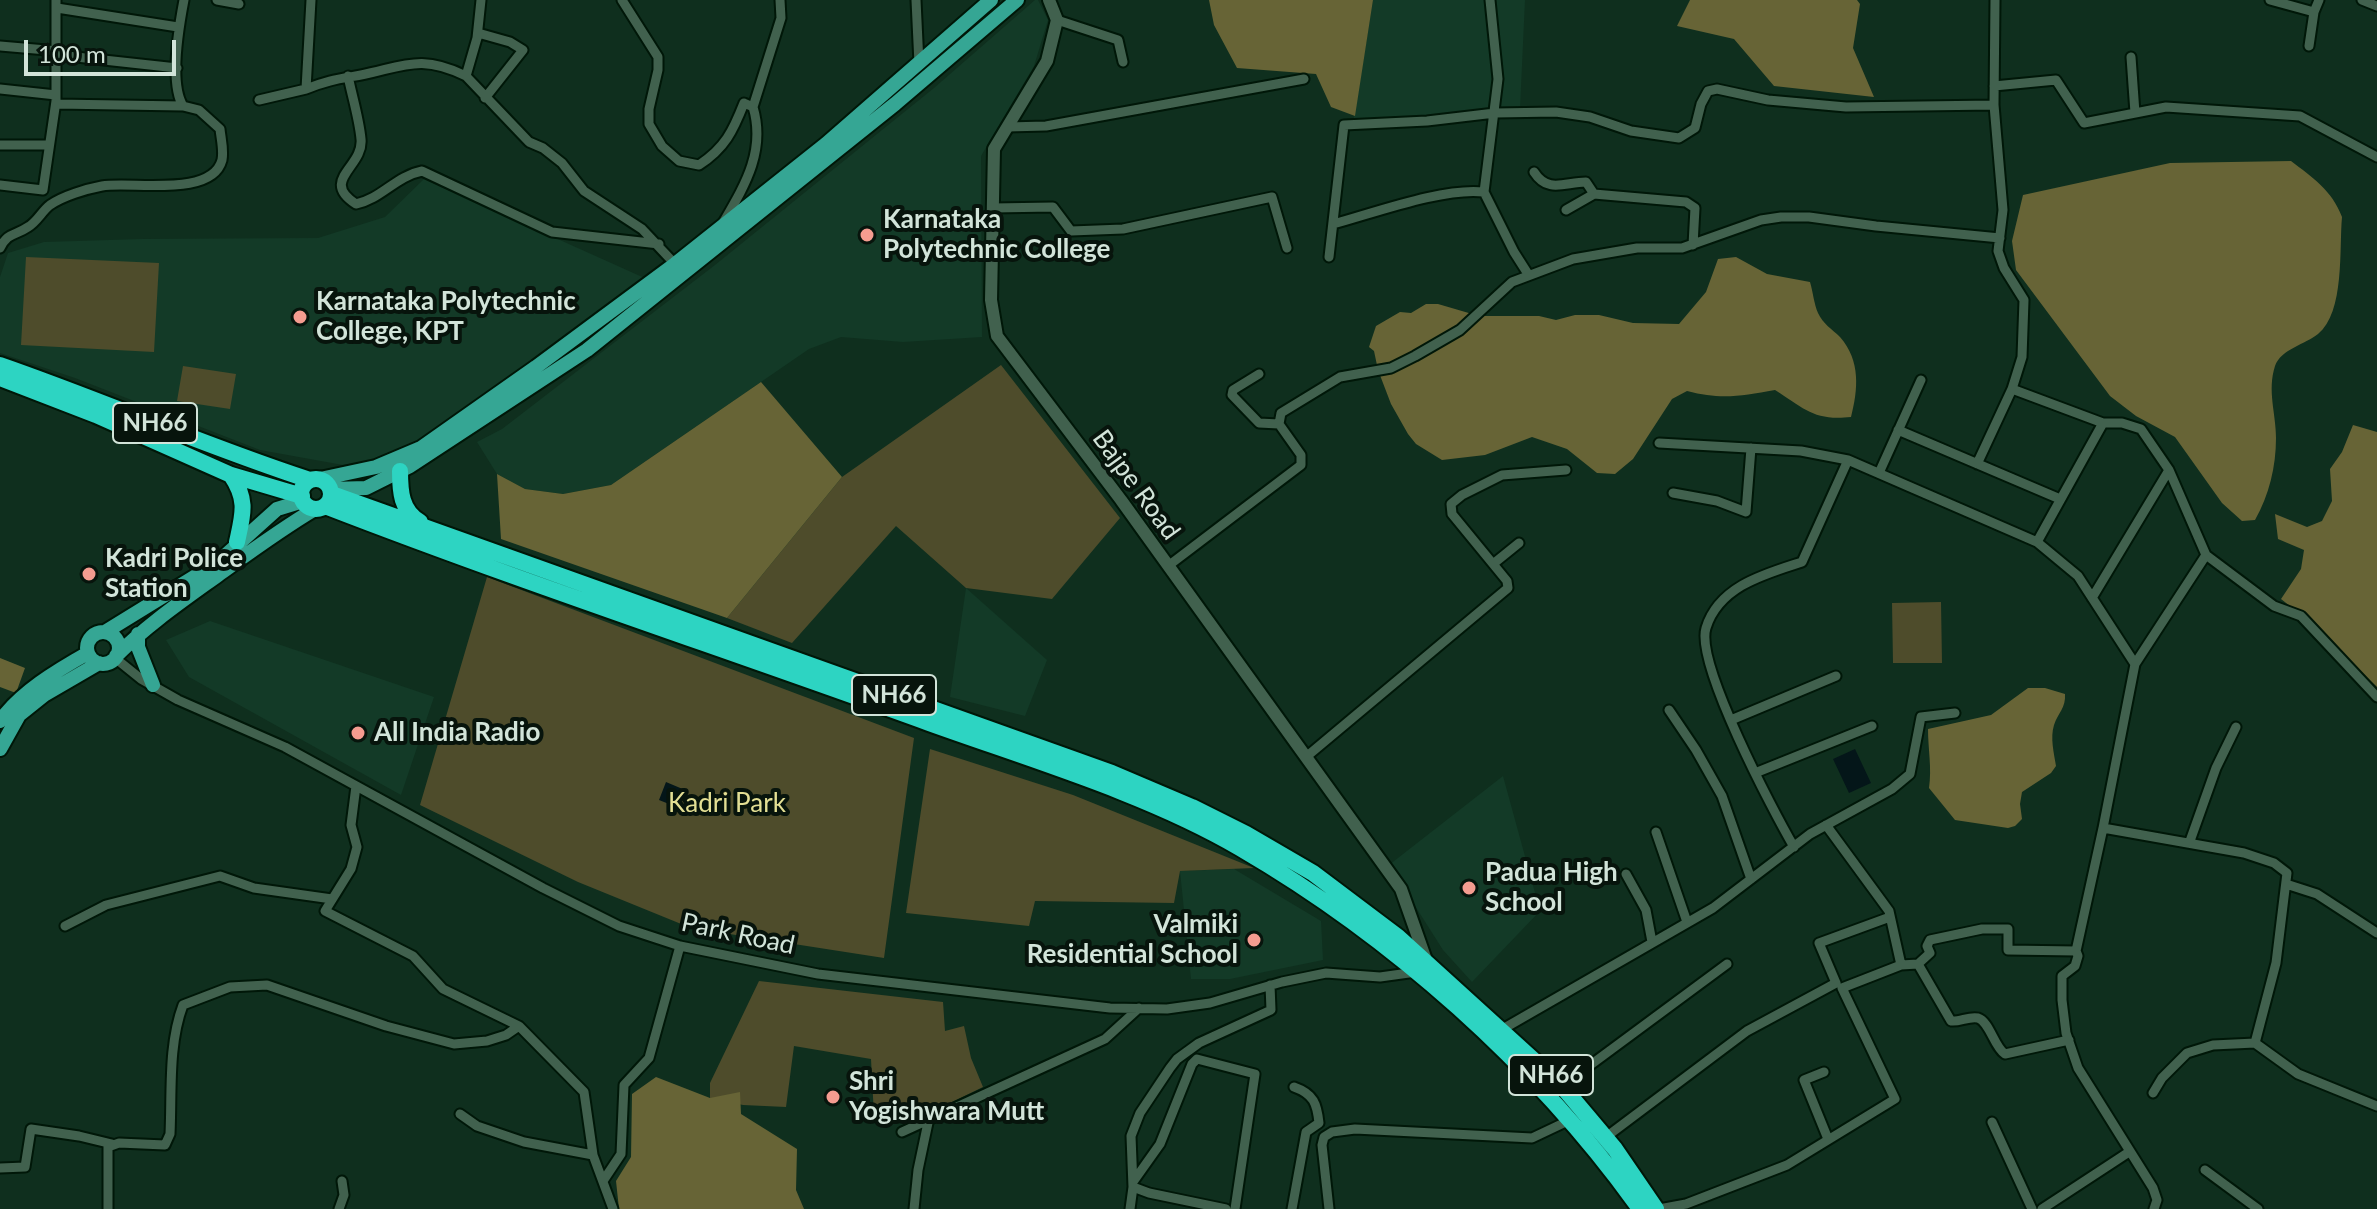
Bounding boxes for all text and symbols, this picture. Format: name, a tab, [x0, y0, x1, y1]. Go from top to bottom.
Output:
scale bar	[28, 24, 180, 74]
text: 100 m	[38, 39, 106, 68]
place label: Karnataka Polytechnic College	[883, 204, 1110, 266]
marker: Karnataka Polytechnic College	[858, 226, 876, 244]
place label: Karnataka Polytechnic College, KPT	[316, 286, 576, 348]
marker: Karnataka Polytechnic College, KPT	[291, 308, 309, 326]
road number: NH66	[113, 403, 197, 443]
street label: Bajpe Road	[1086, 424, 1186, 546]
place label: Kadri Police Station	[105, 543, 243, 604]
marker: Kadri Police Station	[80, 565, 98, 583]
road number: NH66	[852, 675, 936, 715]
place label: All India Radio	[374, 717, 540, 749]
marker: All India Radio	[349, 724, 367, 742]
park label: Kadri Park	[668, 788, 786, 820]
place label: Padua High School	[1485, 857, 1618, 918]
marker: Padua High School	[1460, 879, 1478, 897]
street label: Park Road	[678, 907, 798, 961]
place label: Valmiki Residential School	[1027, 909, 1238, 970]
marker: Valmiki Residential School	[1245, 931, 1263, 949]
road number: NH66	[1509, 1055, 1593, 1095]
place label: Shri Yogishwara Mutt	[849, 1066, 1044, 1128]
marker: Shri Yogishwara Mutt	[824, 1088, 842, 1106]

